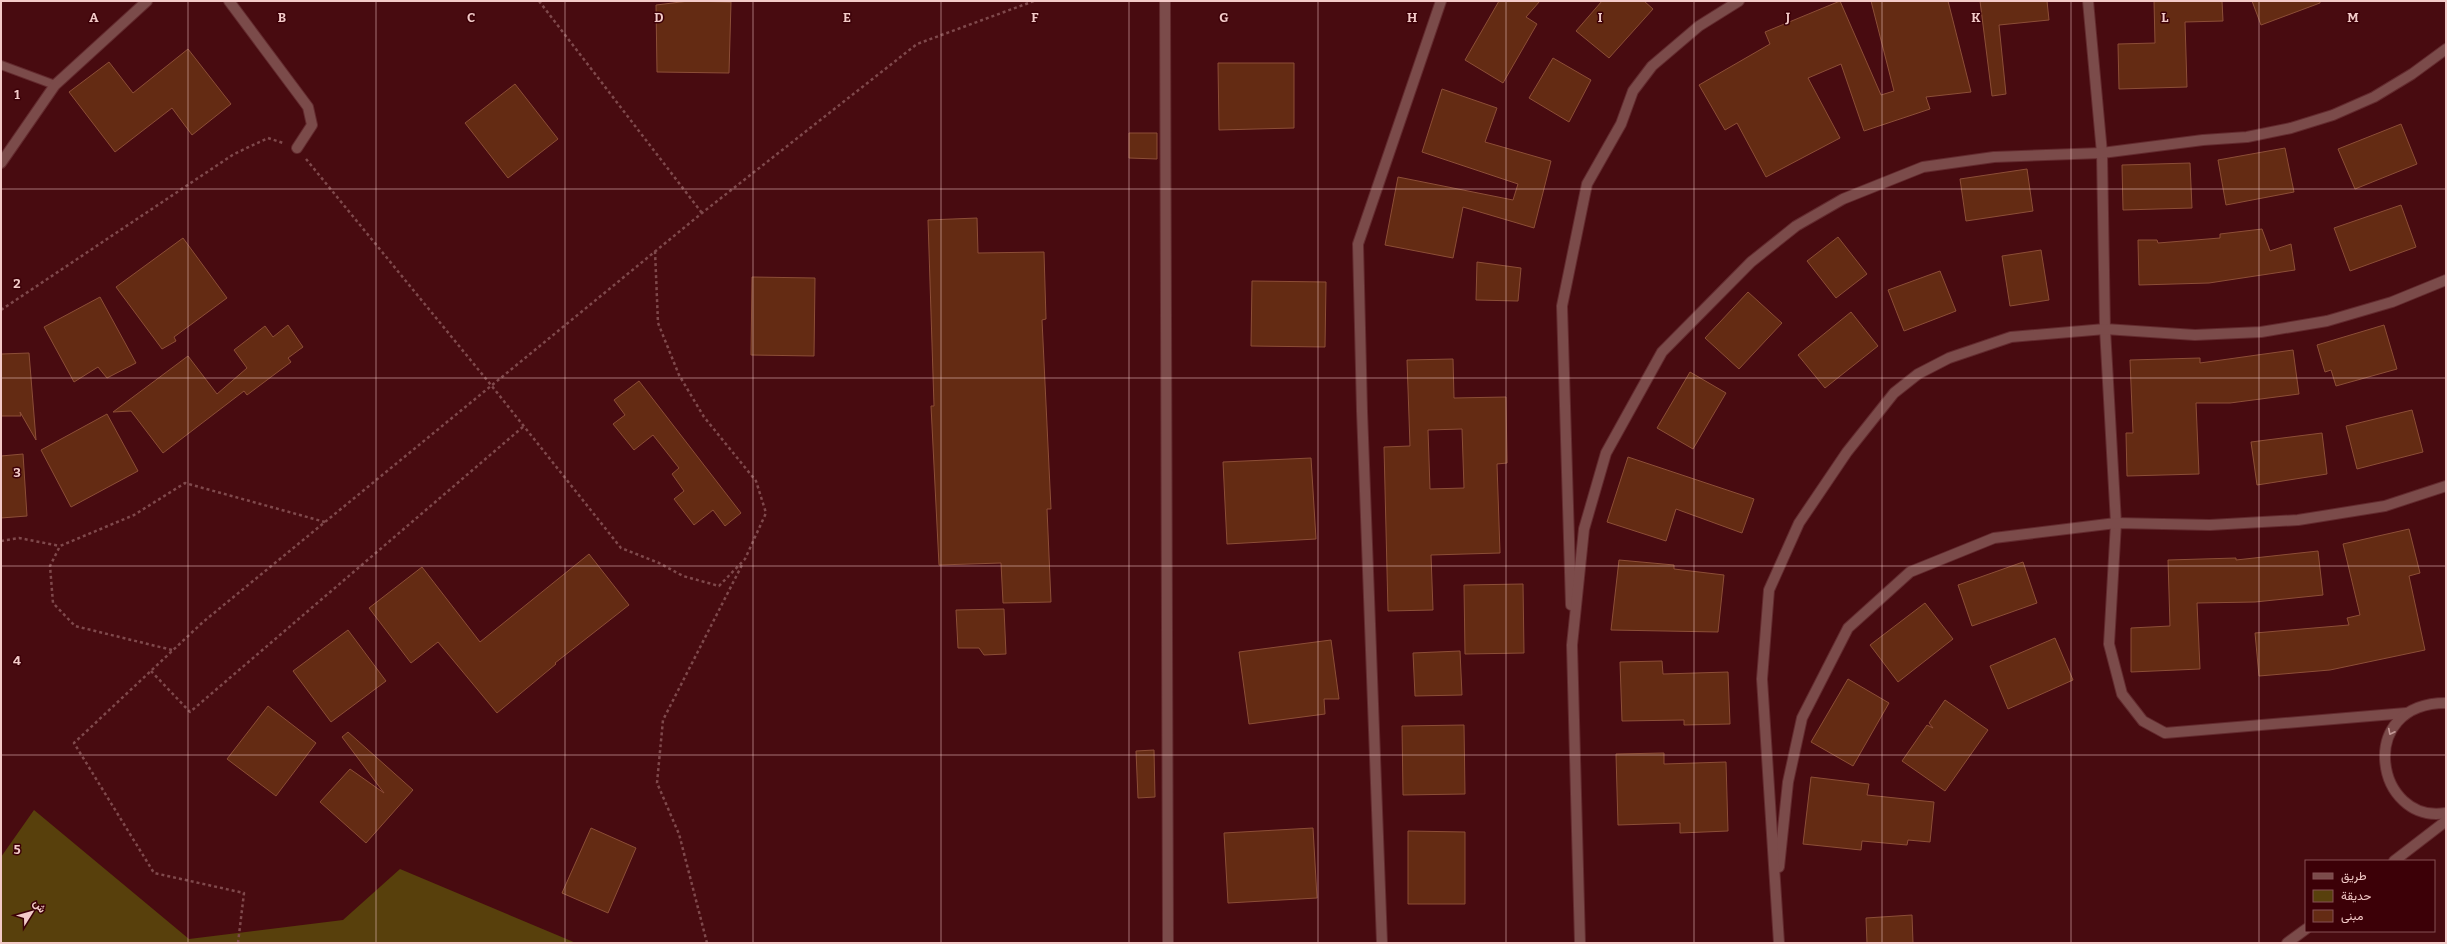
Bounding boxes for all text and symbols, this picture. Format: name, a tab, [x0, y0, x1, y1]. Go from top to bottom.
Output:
text: A	[89, 10, 99, 25]
text: B	[278, 10, 286, 25]
text: C	[467, 10, 475, 25]
text: D	[654, 10, 664, 25]
text: E	[843, 10, 851, 25]
text: F	[1031, 10, 1039, 25]
text: G	[1219, 10, 1229, 25]
text: H	[1407, 10, 1417, 25]
text: I	[1598, 10, 1603, 25]
text: J	[1785, 10, 1791, 25]
text: K	[1971, 10, 1981, 25]
text: L	[2161, 10, 2169, 25]
text: M	[2347, 10, 2359, 25]
text: 1	[14, 87, 20, 102]
text: 2	[13, 276, 21, 291]
text: 3	[13, 465, 21, 480]
text: 4	[13, 653, 21, 668]
one-way arrow	[2388, 728, 2396, 735]
text: 5	[13, 842, 21, 857]
legend	[2305, 860, 2435, 932]
text: طريق	[2341, 869, 2367, 884]
text: حديقة	[2341, 889, 2371, 903]
north arrow	[12, 892, 52, 932]
text: ش	[30, 897, 49, 915]
text: مبنى	[2341, 909, 2363, 924]

